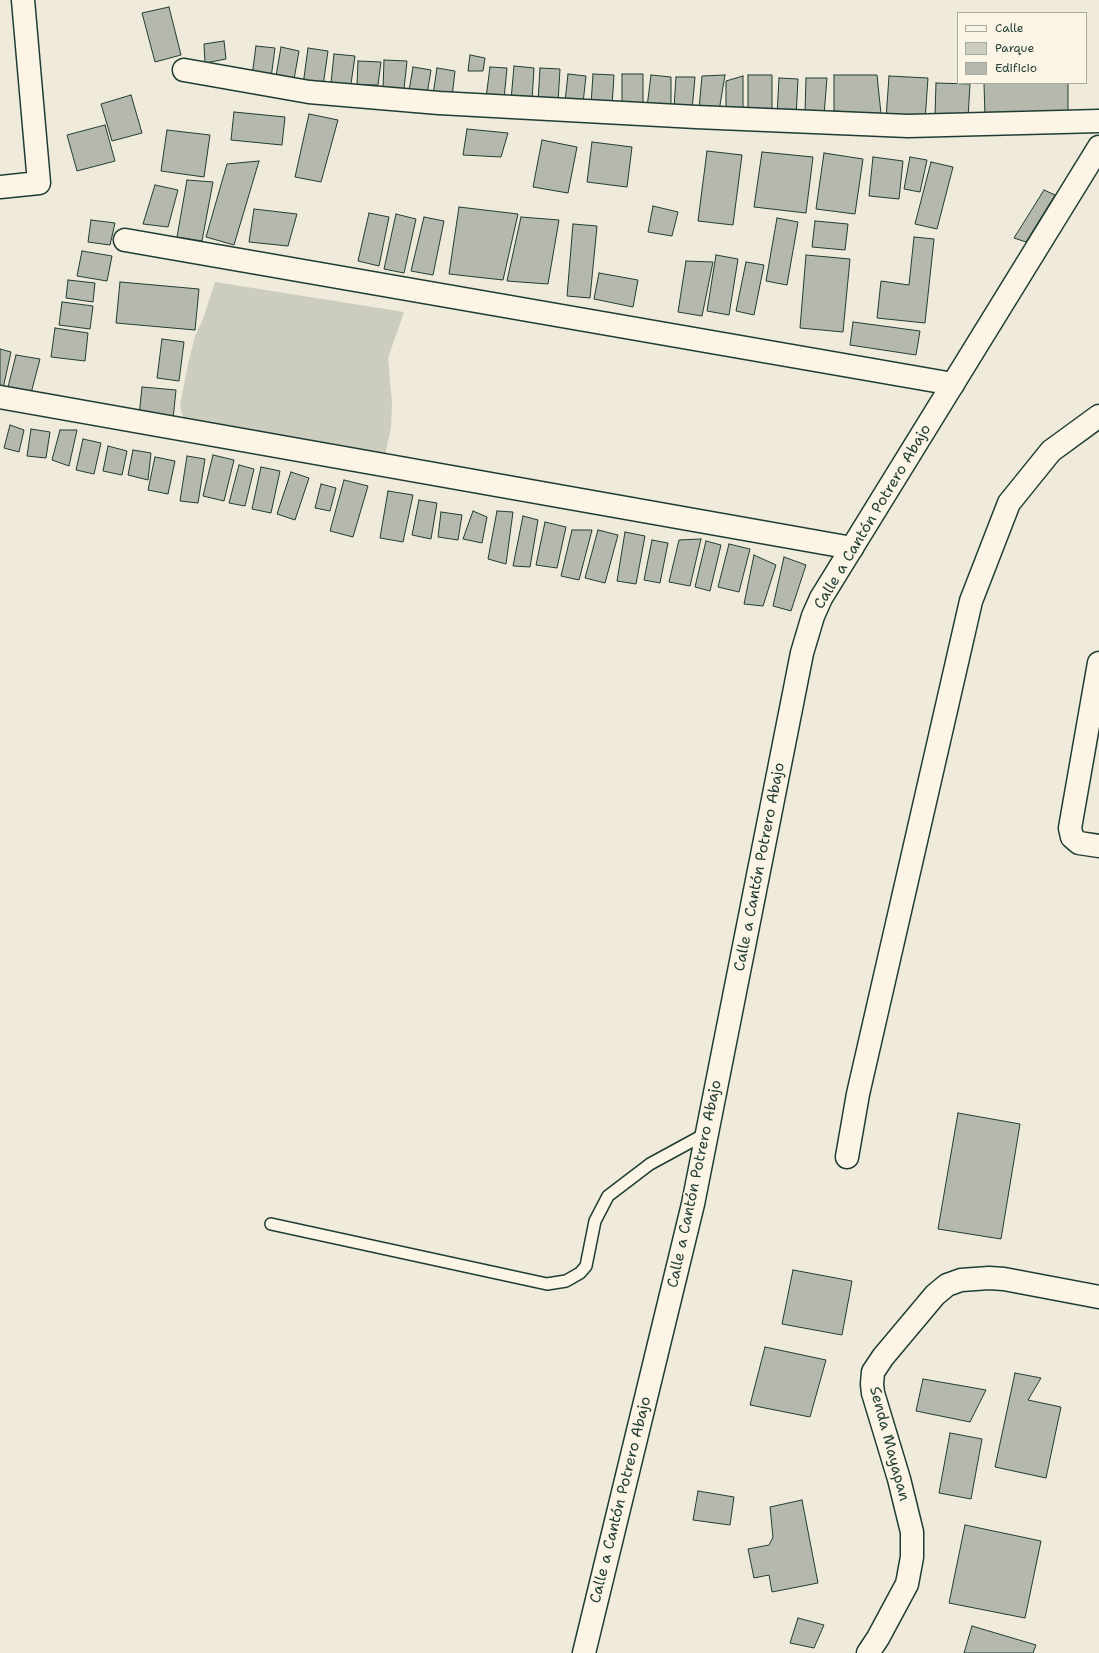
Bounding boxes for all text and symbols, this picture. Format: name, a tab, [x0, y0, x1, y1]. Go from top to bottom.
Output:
legend	[957, 12, 1087, 84]
text: Calle	[995, 20, 1024, 36]
text: Parque	[995, 40, 1034, 56]
text: Edificio	[995, 60, 1037, 76]
street label: Calle a Cantón Potrero Abajo	[811, 421, 935, 613]
street label: Calle a Cantón Potrero Abajo	[731, 761, 789, 973]
street label: Calle a Cantón Potrero Abajo	[664, 1078, 726, 1290]
street label: Senda Mayapan	[865, 1385, 913, 1503]
street label: Calle a Cantón Potrero Abajo	[587, 1395, 655, 1605]

